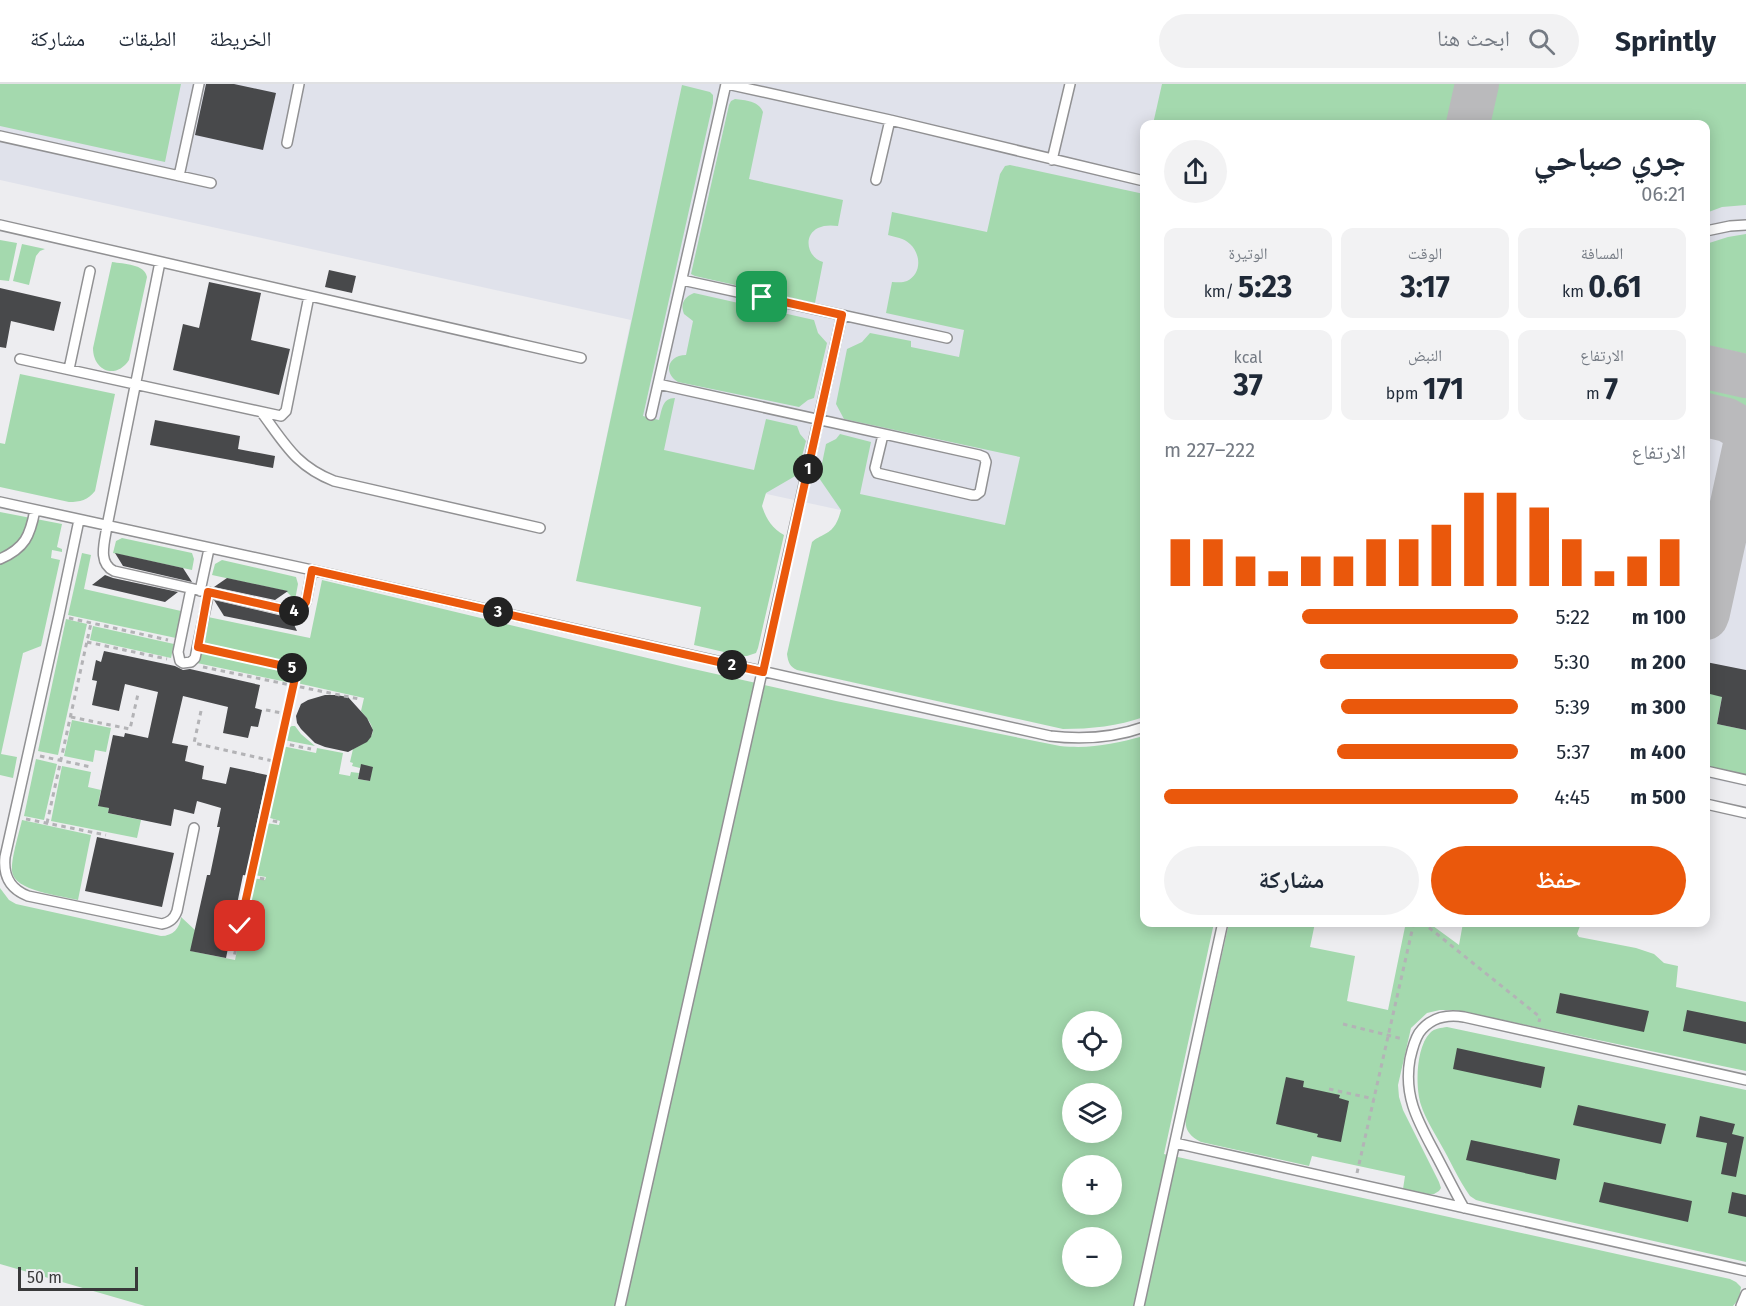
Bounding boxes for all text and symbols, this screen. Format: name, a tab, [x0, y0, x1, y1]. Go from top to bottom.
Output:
search box	[1159, 14, 1579, 68]
text: ابحث هنا	[1437, 25, 1510, 52]
icon: search	[1525, 25, 1558, 58]
text: Sprintly	[1615, 25, 1716, 58]
text: مشاركة	[30, 26, 85, 52]
text: الطبقات	[118, 26, 177, 52]
text: الخريطة	[210, 26, 271, 52]
text: جري صباحي	[1533, 139, 1686, 179]
button: share	[1164, 140, 1227, 203]
text: 06:21	[1641, 182, 1686, 206]
text: الوتيرة	[1229, 244, 1267, 263]
text: الوقت	[1408, 244, 1442, 263]
text: المسافة	[1581, 244, 1623, 263]
text: 5:23	[1238, 269, 1292, 305]
text: 3:17	[1400, 269, 1450, 305]
text: 0.61	[1588, 269, 1642, 305]
pin	[736, 271, 787, 322]
icon: arrive	[745, 280, 778, 313]
text: /km	[1204, 282, 1238, 301]
text: km	[1562, 282, 1588, 301]
text: النبض	[1408, 346, 1442, 365]
text: الارتفاع	[1580, 346, 1624, 365]
text: kcal	[1234, 348, 1262, 367]
text: 37	[1233, 367, 1263, 403]
text: 171	[1423, 371, 1464, 407]
text: 7	[1604, 371, 1618, 407]
text: bpm	[1386, 384, 1423, 403]
text: m	[1586, 384, 1604, 403]
text: 222–227 m	[1164, 438, 1255, 462]
text: الارتفاع	[1631, 440, 1686, 464]
pin: 1	[793, 454, 823, 484]
text: 1	[804, 459, 812, 478]
pin: 4	[279, 596, 309, 626]
pin: 3	[483, 597, 513, 627]
text: 4	[289, 601, 299, 620]
text: 3	[494, 602, 502, 621]
text: 5:22	[1555, 605, 1590, 629]
text: 100 m	[1632, 605, 1686, 629]
pin: 2	[717, 650, 747, 680]
text: 5:30	[1554, 650, 1590, 674]
text: 200 m	[1631, 650, 1686, 674]
pin: 5	[277, 653, 307, 683]
text: 2	[728, 655, 736, 674]
text: 5	[288, 658, 296, 677]
text: 5:39	[1555, 695, 1590, 719]
text: 300 m	[1631, 695, 1686, 719]
text: 5:37	[1556, 740, 1590, 764]
text: 400 m	[1630, 740, 1686, 764]
text: 4:45	[1554, 785, 1590, 809]
text: 500 m	[1630, 785, 1686, 809]
button: مشاركة	[1164, 846, 1419, 915]
button: حفظ	[1431, 846, 1686, 915]
pin	[214, 900, 265, 951]
icon: check	[223, 909, 256, 942]
map controls	[1062, 1011, 1122, 1287]
button: locate	[1062, 1011, 1122, 1071]
button: layers	[1062, 1083, 1122, 1143]
button: +	[1062, 1155, 1122, 1215]
button: −	[1062, 1227, 1122, 1287]
scale bar	[18, 1264, 138, 1292]
text: 50 m	[27, 1268, 62, 1287]

